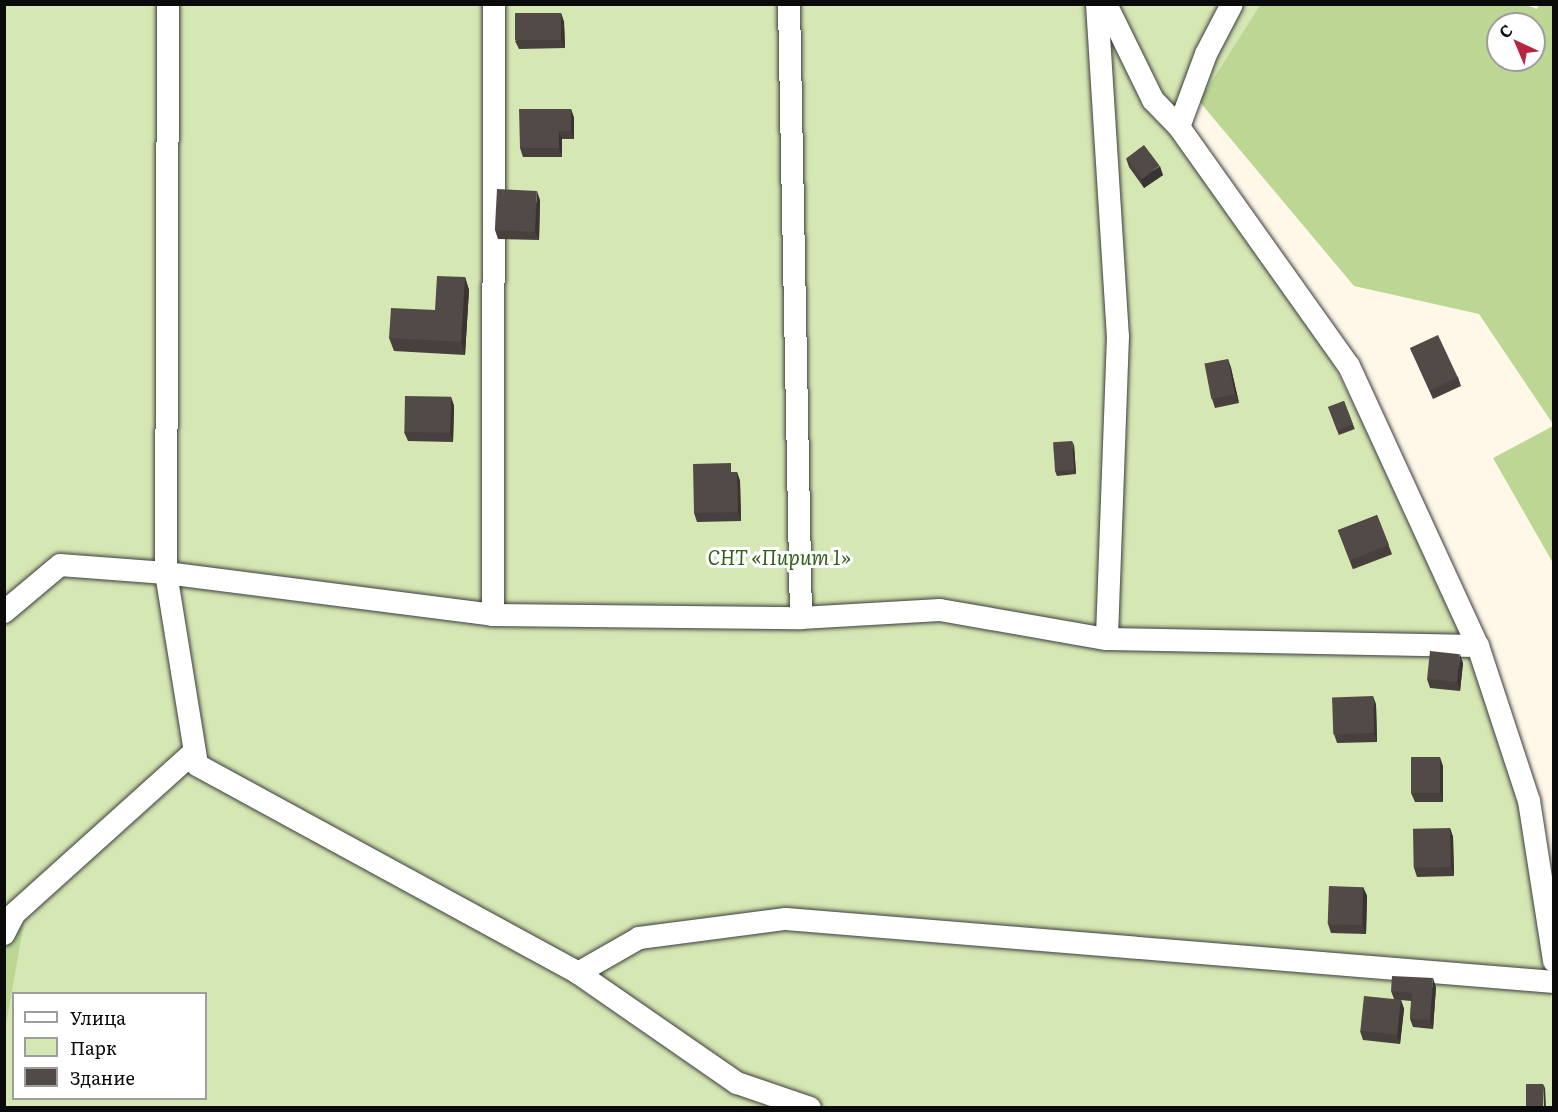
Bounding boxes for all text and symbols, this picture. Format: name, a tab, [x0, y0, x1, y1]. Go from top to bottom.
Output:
north arrow	[1486, 12, 1546, 72]
text: С	[1492, 18, 1517, 43]
park label: СНТ «Пирит 1»	[707, 544, 851, 568]
legend	[12, 992, 207, 1100]
text: Улица	[70, 1004, 126, 1031]
text: Парк	[70, 1034, 117, 1061]
text: Здание	[70, 1064, 135, 1091]

